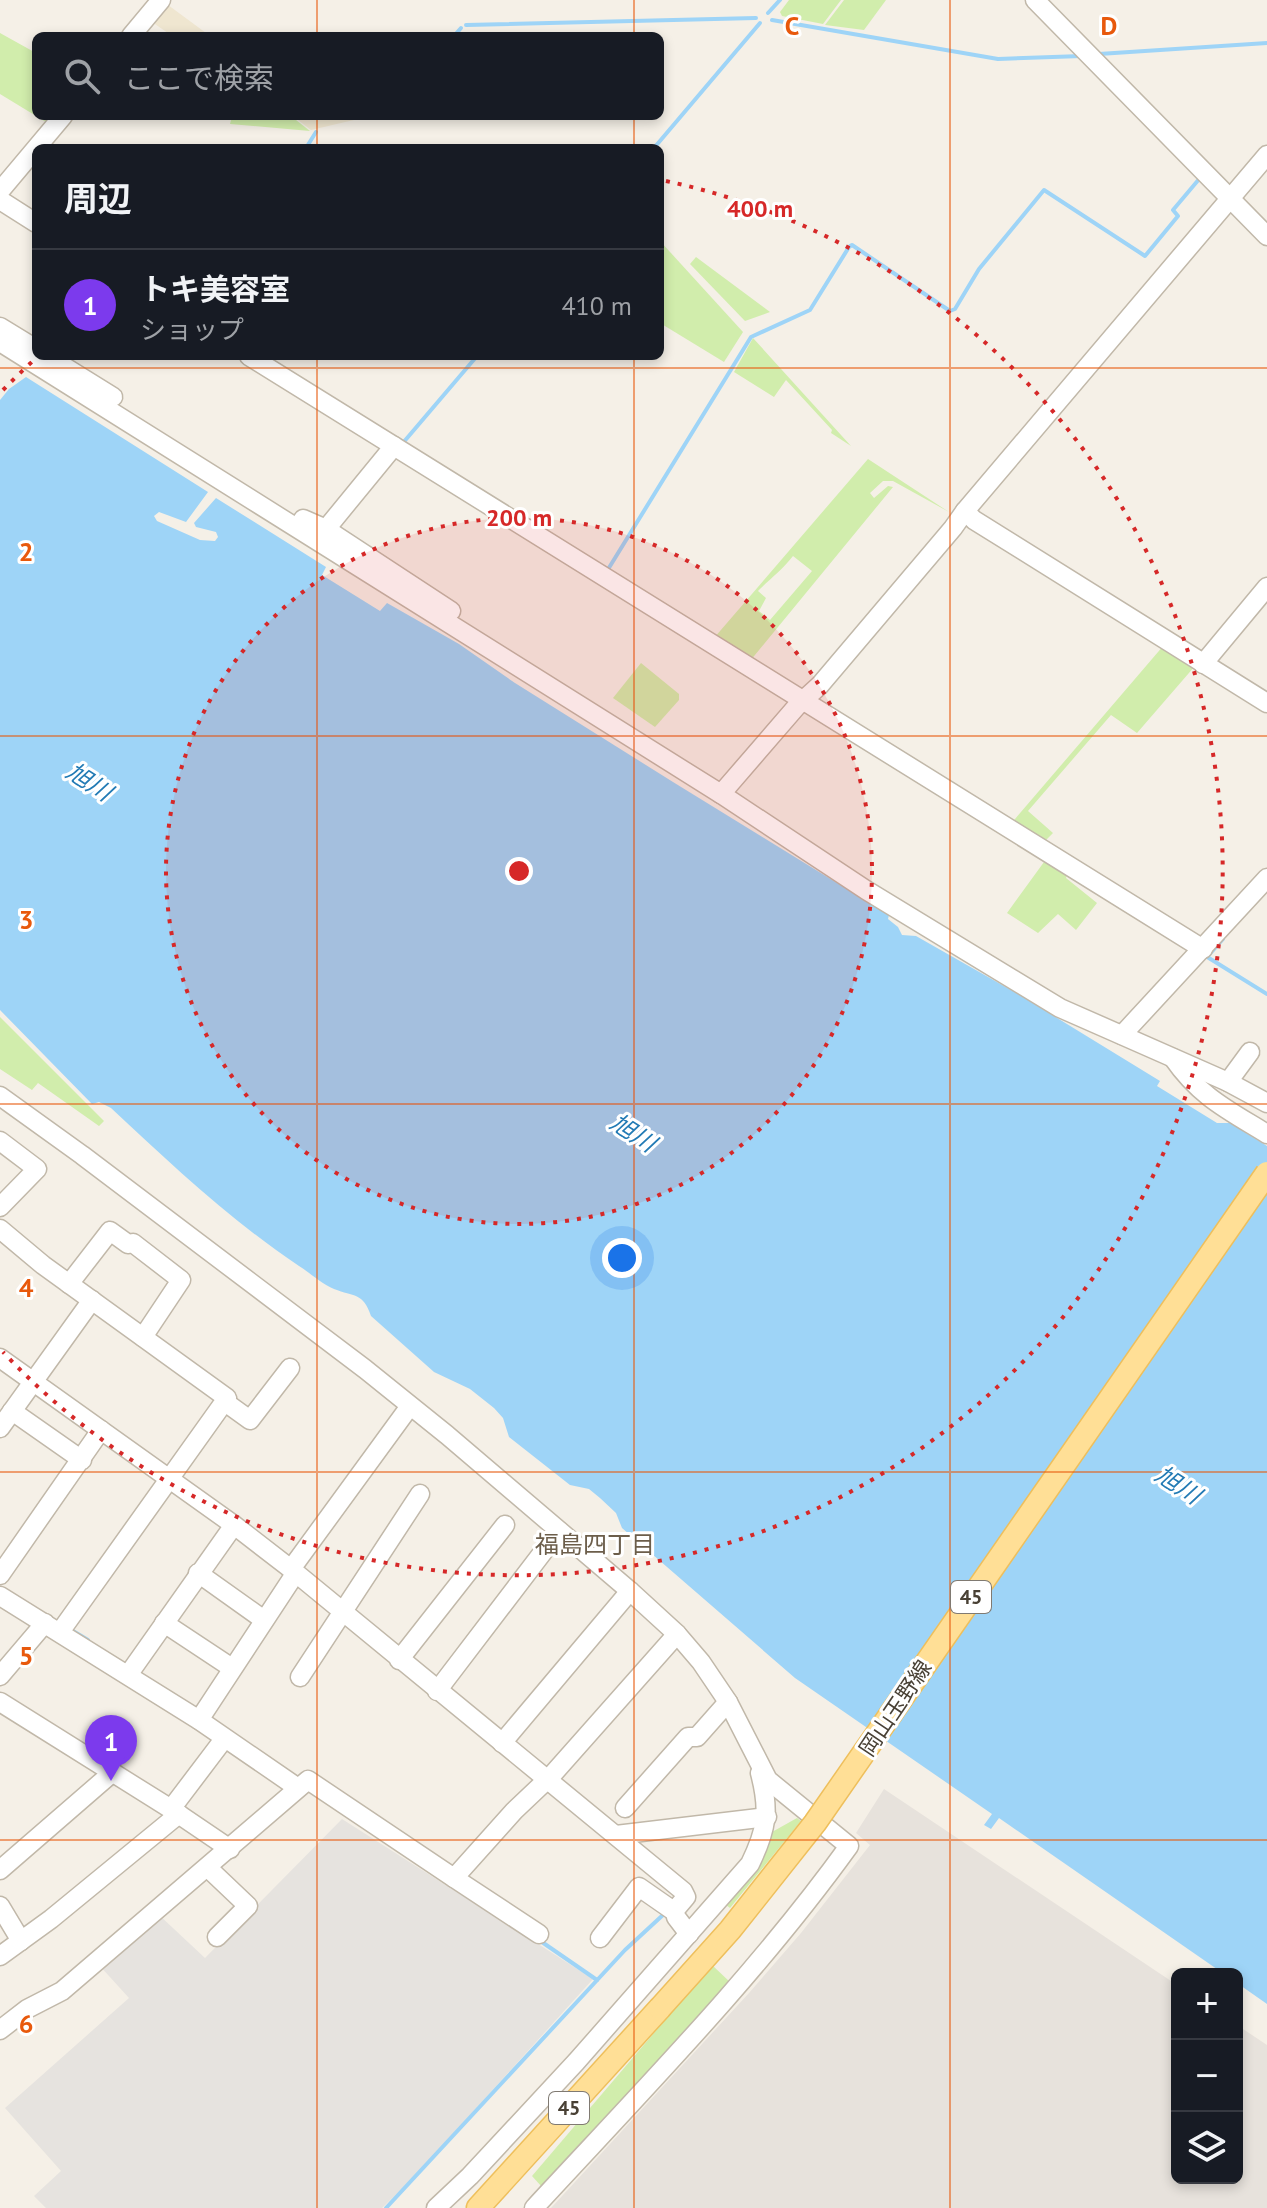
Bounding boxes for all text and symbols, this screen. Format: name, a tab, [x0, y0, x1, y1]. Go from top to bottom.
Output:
text: C	[785, 9, 799, 42]
text: D	[1101, 9, 1117, 42]
search box	[32, 32, 664, 120]
icon: search	[60, 54, 104, 98]
text: ここで検索	[124, 58, 274, 97]
text: 周辺	[64, 176, 132, 220]
text: 400 m	[727, 193, 793, 224]
text: トキ美容室	[140, 269, 290, 308]
text: 1	[83, 289, 97, 322]
text: 410 m	[561, 289, 632, 322]
text: ショップ	[140, 313, 244, 346]
text: 200 m	[486, 502, 552, 533]
text: 2	[19, 535, 33, 568]
water label: 旭川	[61, 756, 120, 809]
centre of rings	[505, 857, 533, 885]
text: 3	[19, 903, 33, 936]
water label: 旭川	[605, 1107, 664, 1160]
your location	[602, 1238, 642, 1278]
text: 4	[19, 1271, 34, 1304]
water label: 旭川	[1150, 1459, 1209, 1512]
district label: 福島四丁目	[535, 1529, 655, 1560]
road number: 45	[951, 1581, 991, 1613]
text: 5	[19, 1639, 33, 1672]
street label: 岡山玉野線	[853, 1655, 937, 1761]
pin: 1	[85, 1715, 137, 1781]
map controls	[1171, 1968, 1243, 2184]
button: +	[1171, 1968, 1243, 2040]
text: 6	[19, 2007, 33, 2040]
button: −	[1171, 2040, 1243, 2112]
road number: 45	[549, 2092, 589, 2124]
button: layers	[1171, 2112, 1243, 2184]

